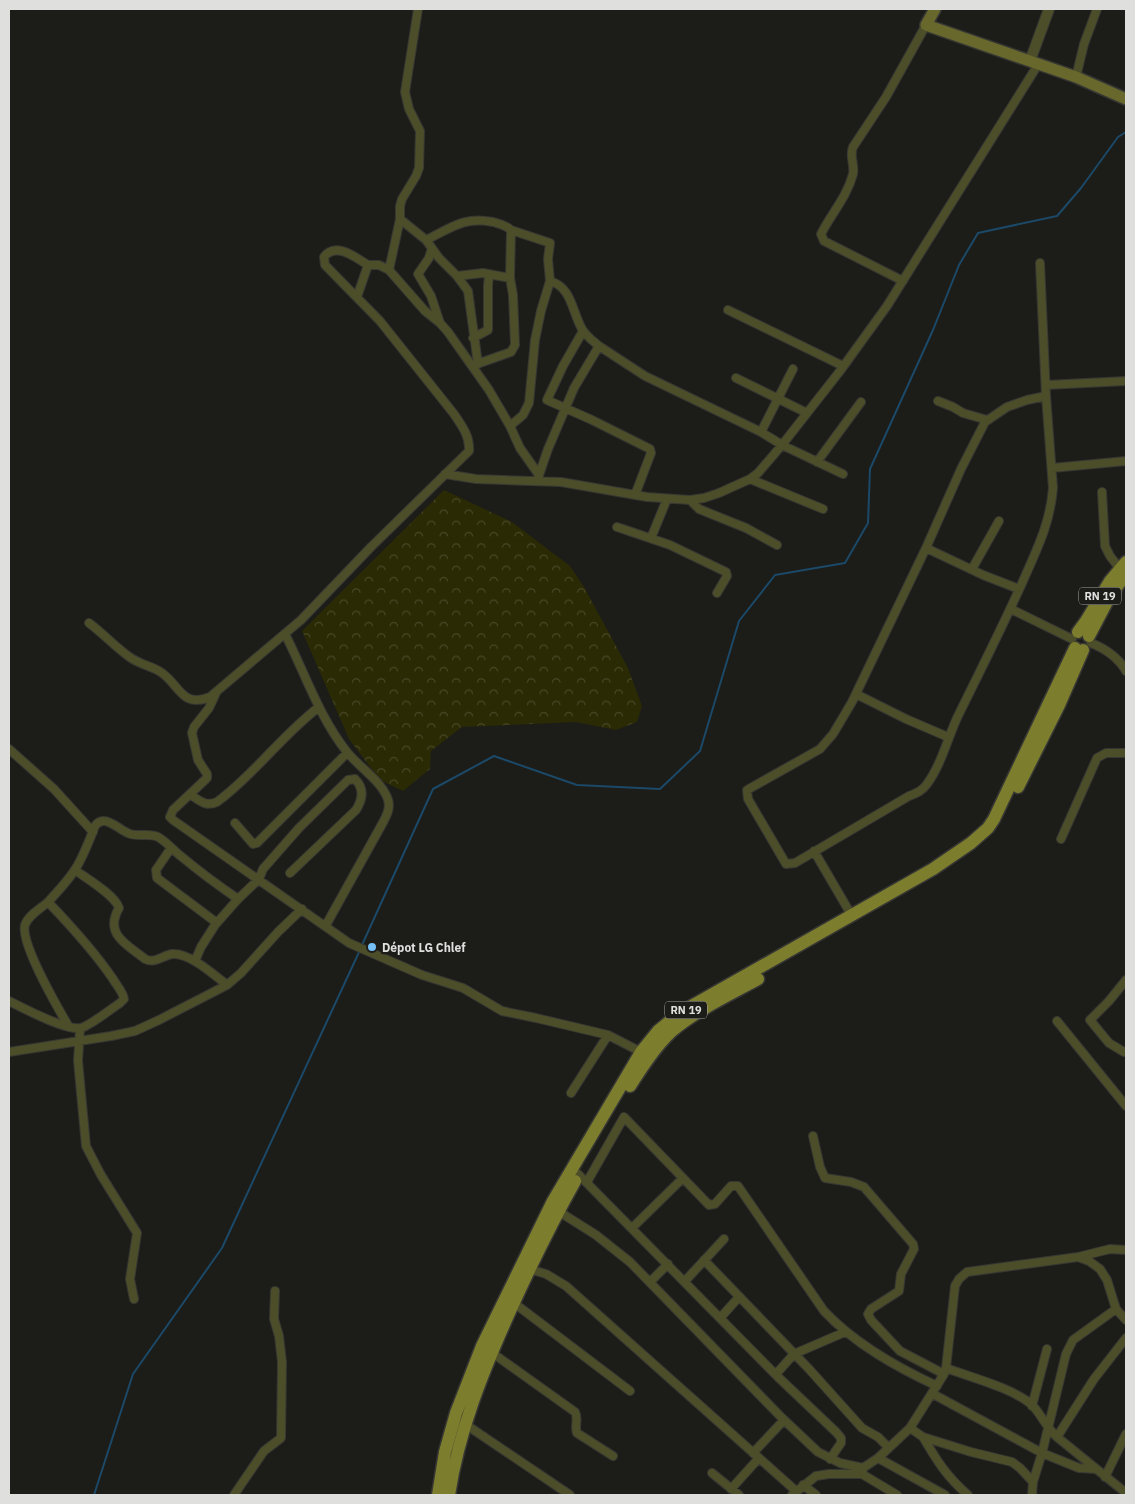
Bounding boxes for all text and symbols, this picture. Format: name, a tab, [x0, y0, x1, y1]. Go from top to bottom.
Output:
road number: RN 19	[1079, 588, 1121, 604]
place label: Dépot LG Chlef	[382, 940, 466, 955]
marker: Dépot LG Chlef	[366, 941, 378, 953]
road number: RN 19	[665, 1002, 707, 1018]

